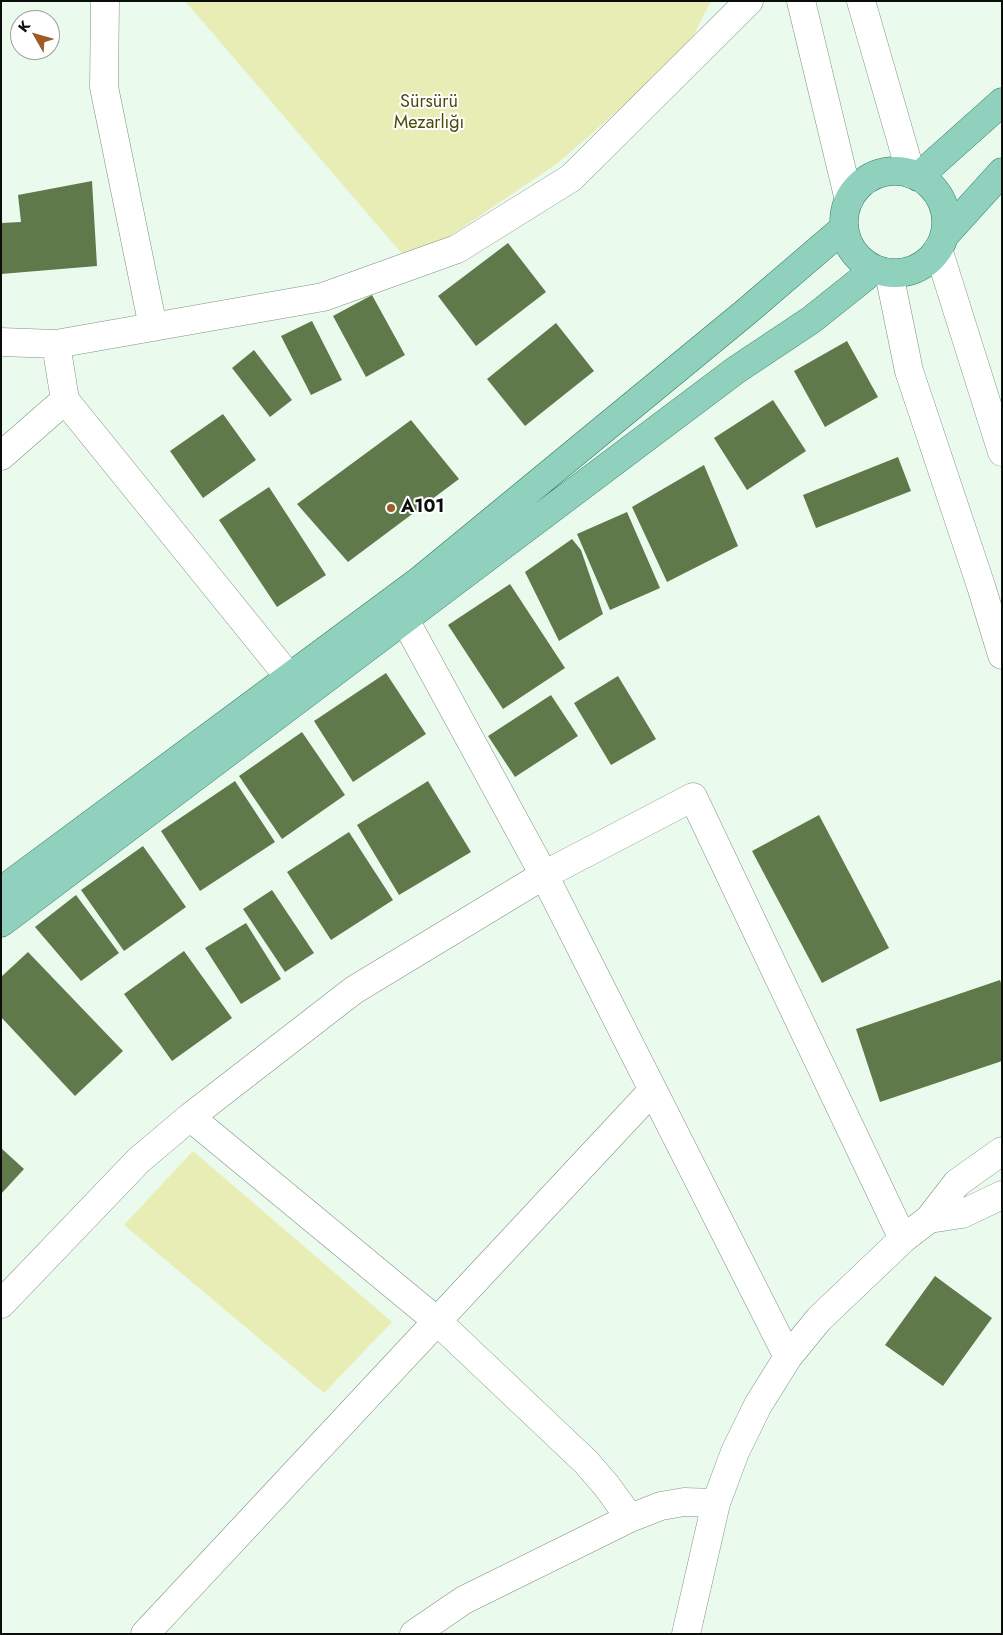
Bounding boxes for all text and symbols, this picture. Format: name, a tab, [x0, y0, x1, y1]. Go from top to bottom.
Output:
north arrow	[10, 10, 60, 60]
text: K	[13, 16, 35, 36]
park label: Sürsürü Mezarlığı	[394, 92, 464, 134]
place label: A101	[401, 497, 444, 519]
marker: A101	[385, 502, 397, 514]

